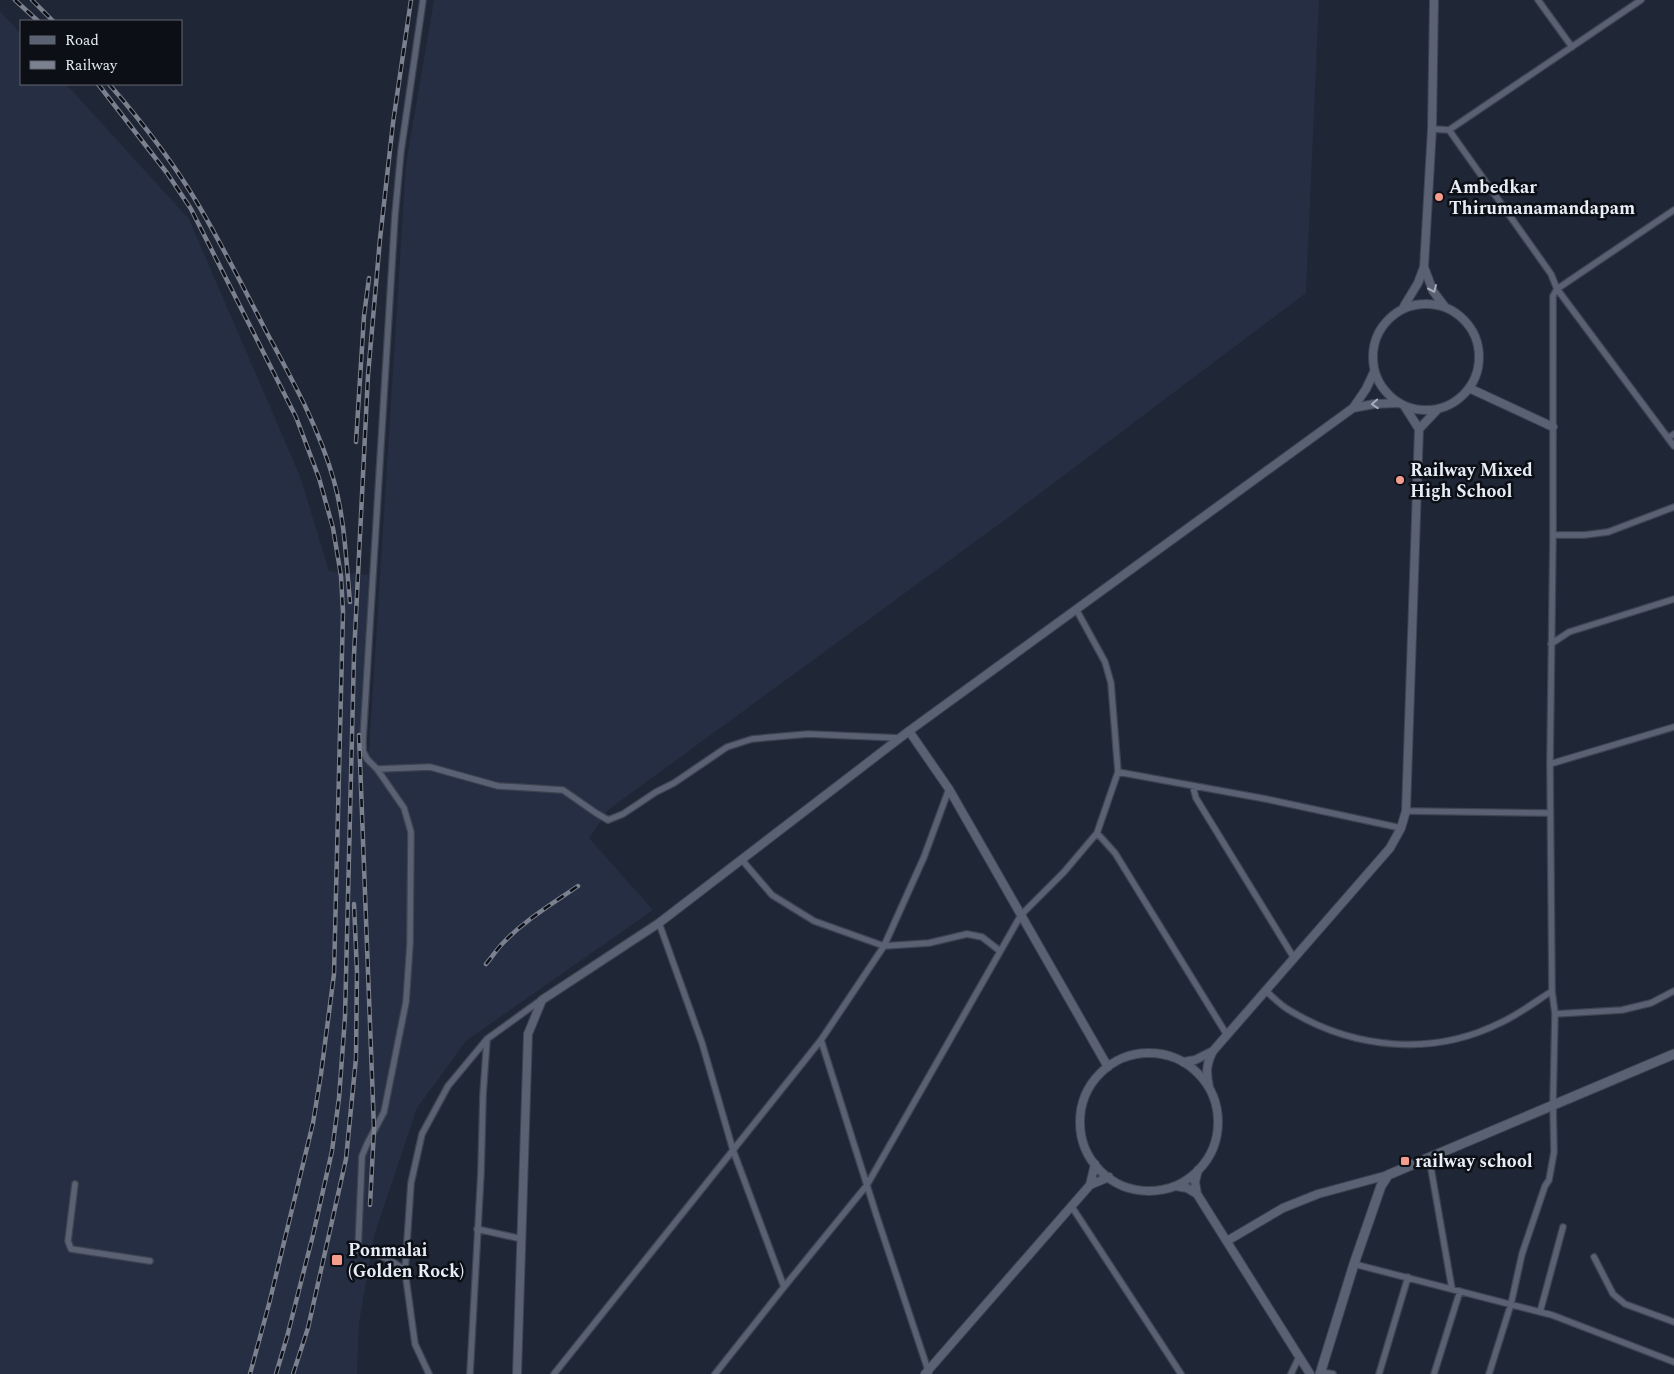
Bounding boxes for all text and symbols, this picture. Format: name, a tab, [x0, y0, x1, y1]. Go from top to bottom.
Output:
legend	[20, 20, 182, 85]
text: Road	[65, 29, 99, 52]
text: Railway	[65, 54, 118, 77]
place label: Ambedkar Thirumanamandapam	[1449, 174, 1635, 222]
marker: Ambedkar Thirumanamandapam	[1433, 191, 1445, 203]
one-way arrow	[1426, 284, 1437, 293]
one-way arrow	[1371, 399, 1379, 410]
place label: Railway Mixed High School	[1410, 457, 1533, 505]
marker: Railway Mixed High School	[1394, 474, 1406, 486]
place label: railway school	[1415, 1148, 1533, 1175]
marker: railway school	[1399, 1155, 1411, 1167]
place label: Ponmalai (Golden Rock)	[348, 1237, 464, 1285]
marker: Ponmalai (Golden Rock)	[330, 1253, 344, 1267]

